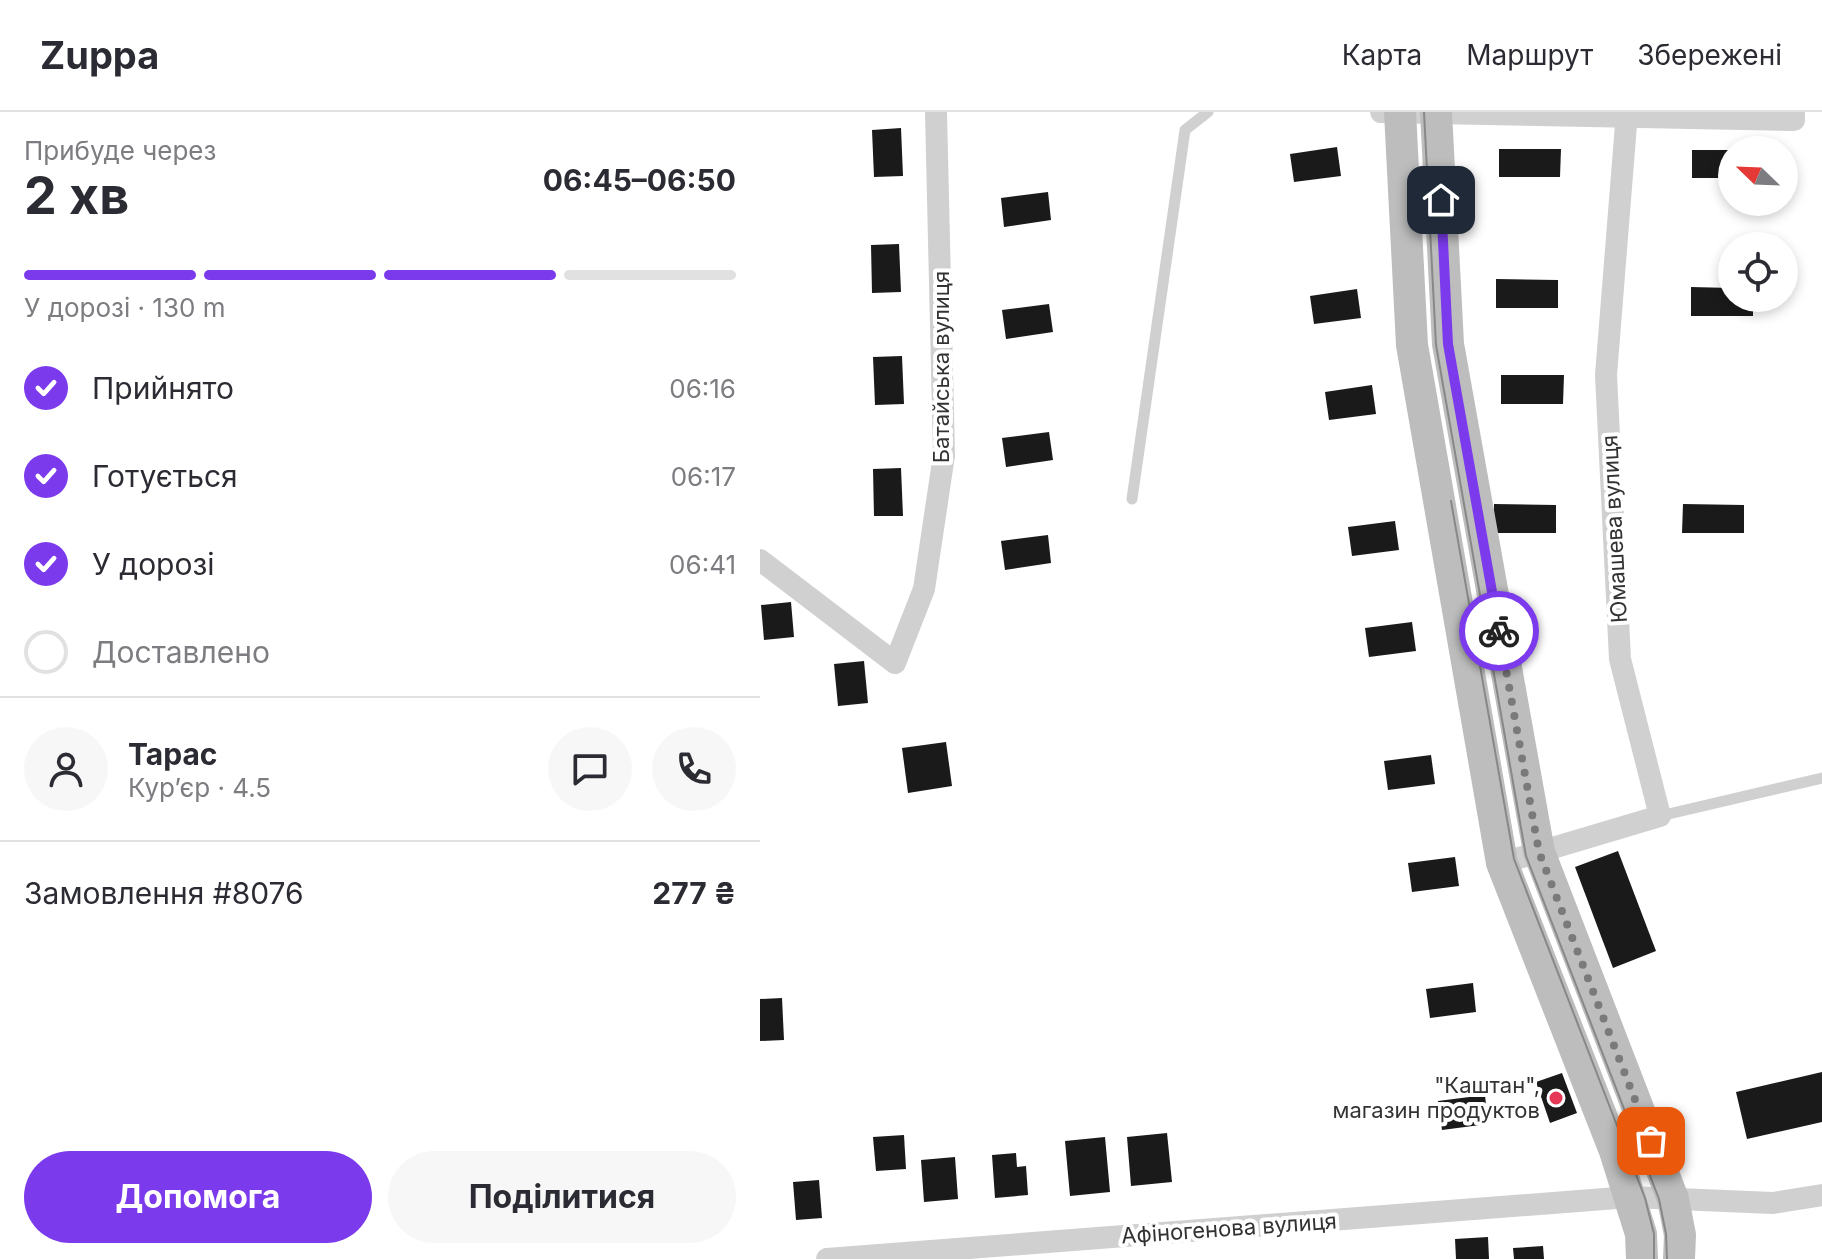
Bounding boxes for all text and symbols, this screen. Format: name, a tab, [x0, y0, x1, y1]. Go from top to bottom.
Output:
text: Zuppa	[40, 32, 159, 78]
text: Карта	[1342, 38, 1422, 72]
text: Маршрут	[1466, 38, 1593, 72]
text: Збережені	[1637, 38, 1782, 72]
text: Прибуде через	[24, 135, 216, 166]
north arrow	[1718, 136, 1798, 216]
map controls	[1718, 136, 1798, 312]
text: 06:45–06:50	[543, 162, 736, 198]
text: 2 хв	[24, 164, 129, 227]
pin	[1407, 166, 1475, 234]
icon: home	[1419, 178, 1463, 222]
button: locate	[1718, 232, 1798, 312]
street label: Батайська вулиця	[928, 271, 954, 463]
text: У дорозі · 130 m	[24, 292, 225, 323]
icon: check	[24, 366, 68, 410]
text: Прийнято	[92, 370, 234, 406]
text: 06:16	[669, 373, 736, 404]
street label: Юмашева вулиця	[1596, 434, 1632, 624]
icon: check	[24, 454, 68, 498]
text: Готується	[92, 458, 238, 494]
text: 06:17	[671, 461, 736, 492]
icon: check	[24, 542, 68, 586]
text: У дорозі	[92, 546, 215, 582]
text: 06:41	[669, 549, 736, 580]
courier	[1459, 591, 1539, 671]
icon: bike	[1477, 609, 1521, 653]
text: Доставлено	[92, 634, 270, 670]
button: person	[24, 727, 108, 811]
button: chat	[548, 727, 632, 811]
button: phone	[652, 727, 736, 811]
text: Тарас	[128, 736, 218, 772]
text: Кур’єр · 4.5	[128, 772, 271, 803]
text: Замовлення #8076	[24, 875, 304, 911]
text: 277 ₴	[652, 875, 736, 911]
place label: "Каштан", магазин продуктов	[1332, 1072, 1540, 1123]
marker: "Каштан", магазин продуктов	[1547, 1089, 1565, 1107]
pin	[1617, 1107, 1685, 1175]
icon: bag	[1629, 1119, 1673, 1163]
button: Допомога	[24, 1151, 372, 1243]
button: Поділитися	[388, 1151, 736, 1243]
street label: Афіногенова вулиця	[1120, 1208, 1338, 1248]

